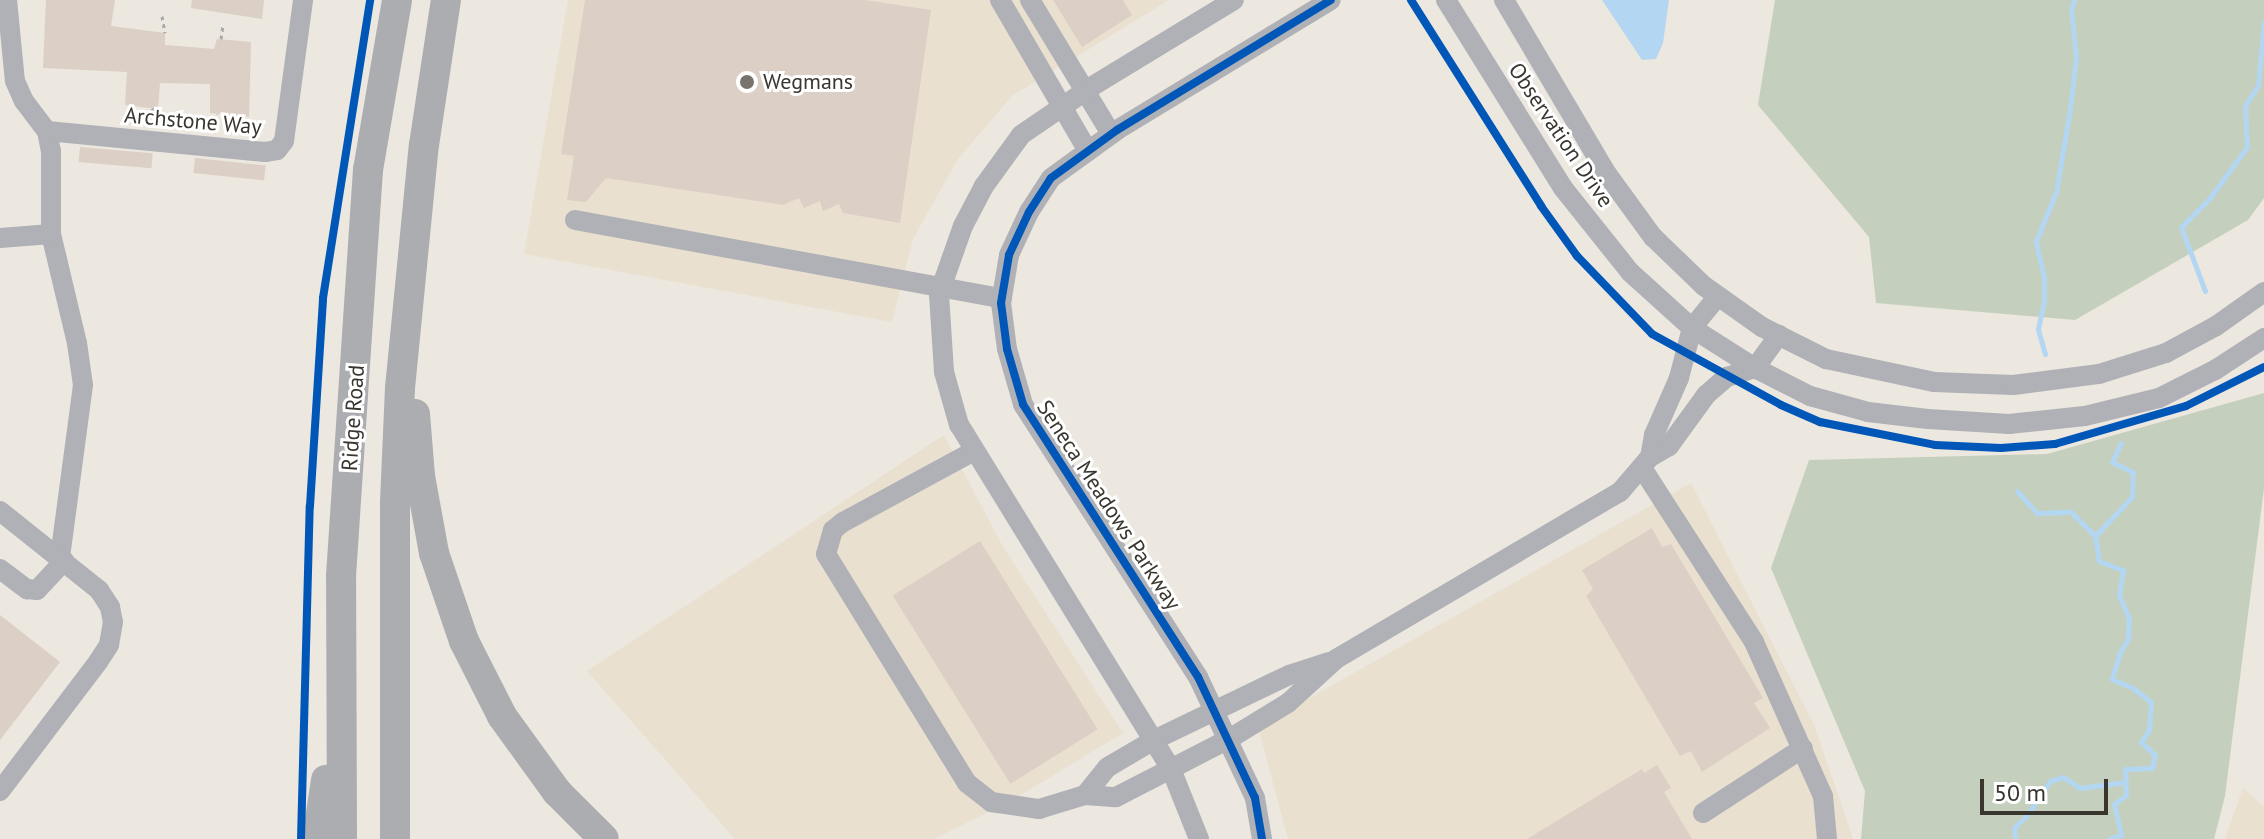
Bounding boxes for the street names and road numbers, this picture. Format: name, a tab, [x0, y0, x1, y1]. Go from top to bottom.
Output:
street label: Observation Drive	[1503, 58, 1619, 212]
street label: Archstone Way	[123, 102, 263, 140]
street label: Ridge Road	[336, 364, 370, 472]
street label: Seneca Meadows Parkway	[1031, 395, 1187, 615]

